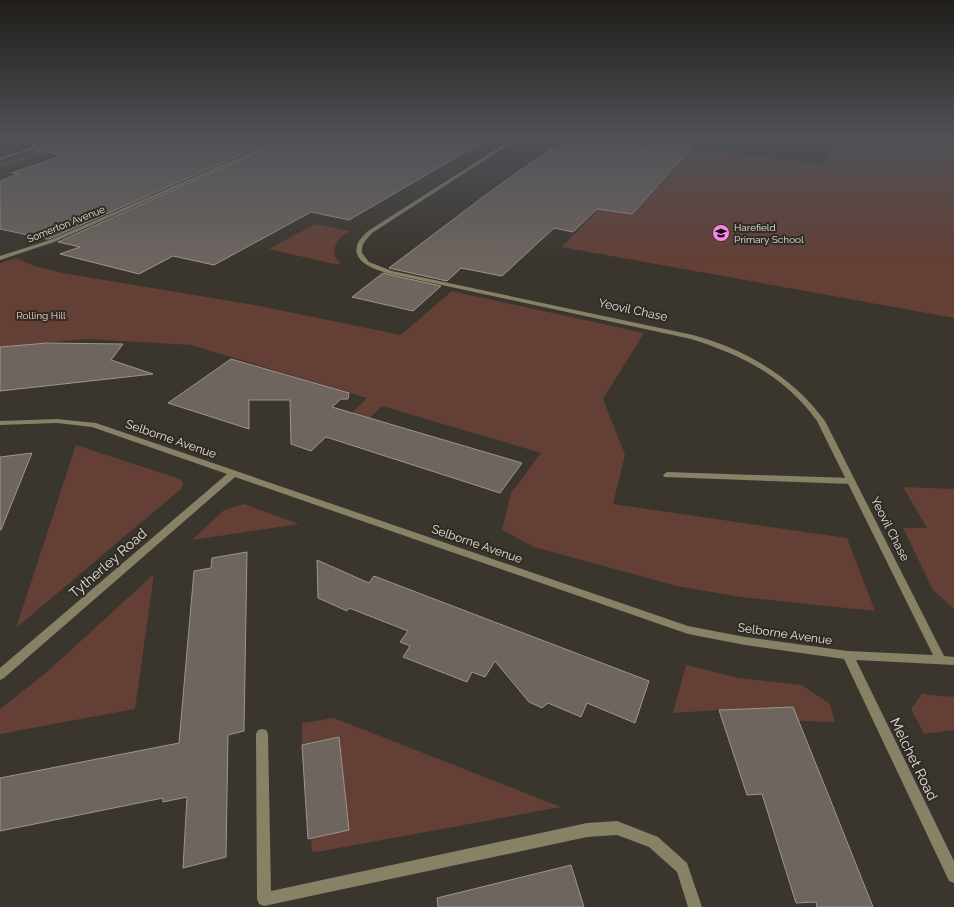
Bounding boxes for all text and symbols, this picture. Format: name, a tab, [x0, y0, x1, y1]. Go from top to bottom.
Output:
street label: Somerton Avenue	[25, 203, 107, 245]
place label: Harefield Primary School	[734, 222, 804, 245]
school or university icon: Harefield Primary School	[711, 223, 731, 243]
street label: Yeovil Chase	[597, 296, 669, 324]
park label: Rolling Hill	[16, 310, 66, 321]
street label: Selborne Avenue	[124, 417, 218, 461]
street label: Yeovil Chase	[868, 495, 912, 563]
street label: Selborne Avenue	[430, 522, 524, 566]
street label: Tytherley Road	[66, 525, 150, 601]
street label: Selborne Avenue	[737, 620, 833, 648]
street label: Melchet Road	[887, 715, 941, 803]

